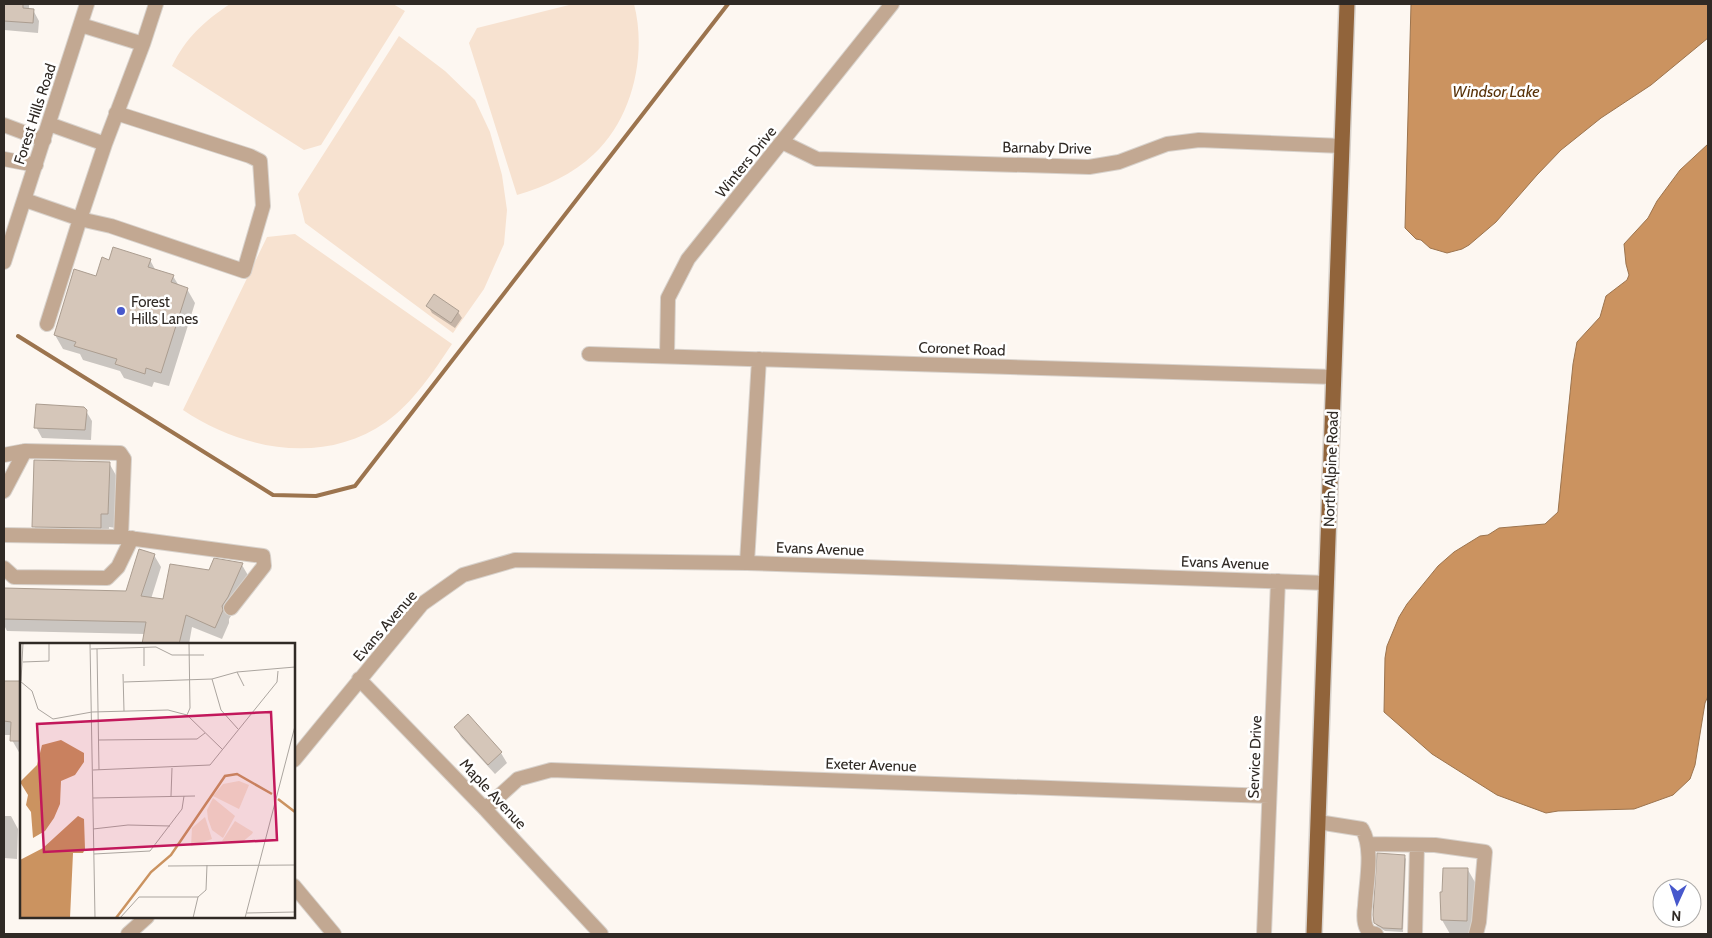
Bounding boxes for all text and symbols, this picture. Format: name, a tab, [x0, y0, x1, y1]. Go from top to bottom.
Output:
street label: Forest Hills Road	[10, 61, 60, 167]
water label: Windsor Lake	[1452, 82, 1540, 101]
street label: Winters Drive	[712, 123, 780, 201]
street label: Barnaby Drive	[1002, 138, 1092, 158]
place label: Forest Hills Lanes	[131, 293, 198, 328]
marker: Forest Hills Lanes	[115, 305, 127, 317]
street label: Coronet Road	[918, 338, 1006, 360]
street label: North Alpine Road	[1320, 411, 1342, 527]
street label: Evans Avenue	[776, 538, 865, 560]
street label: Evans Avenue	[1181, 552, 1270, 574]
street label: Evans Avenue	[349, 587, 421, 665]
inset map	[20, 643, 295, 918]
street label: Service Drive	[1245, 715, 1265, 799]
street label: Exeter Avenue	[825, 754, 917, 776]
street label: Maple Avenue	[456, 755, 530, 833]
north arrow	[1652, 878, 1702, 928]
text: N	[1671, 907, 1682, 925]

